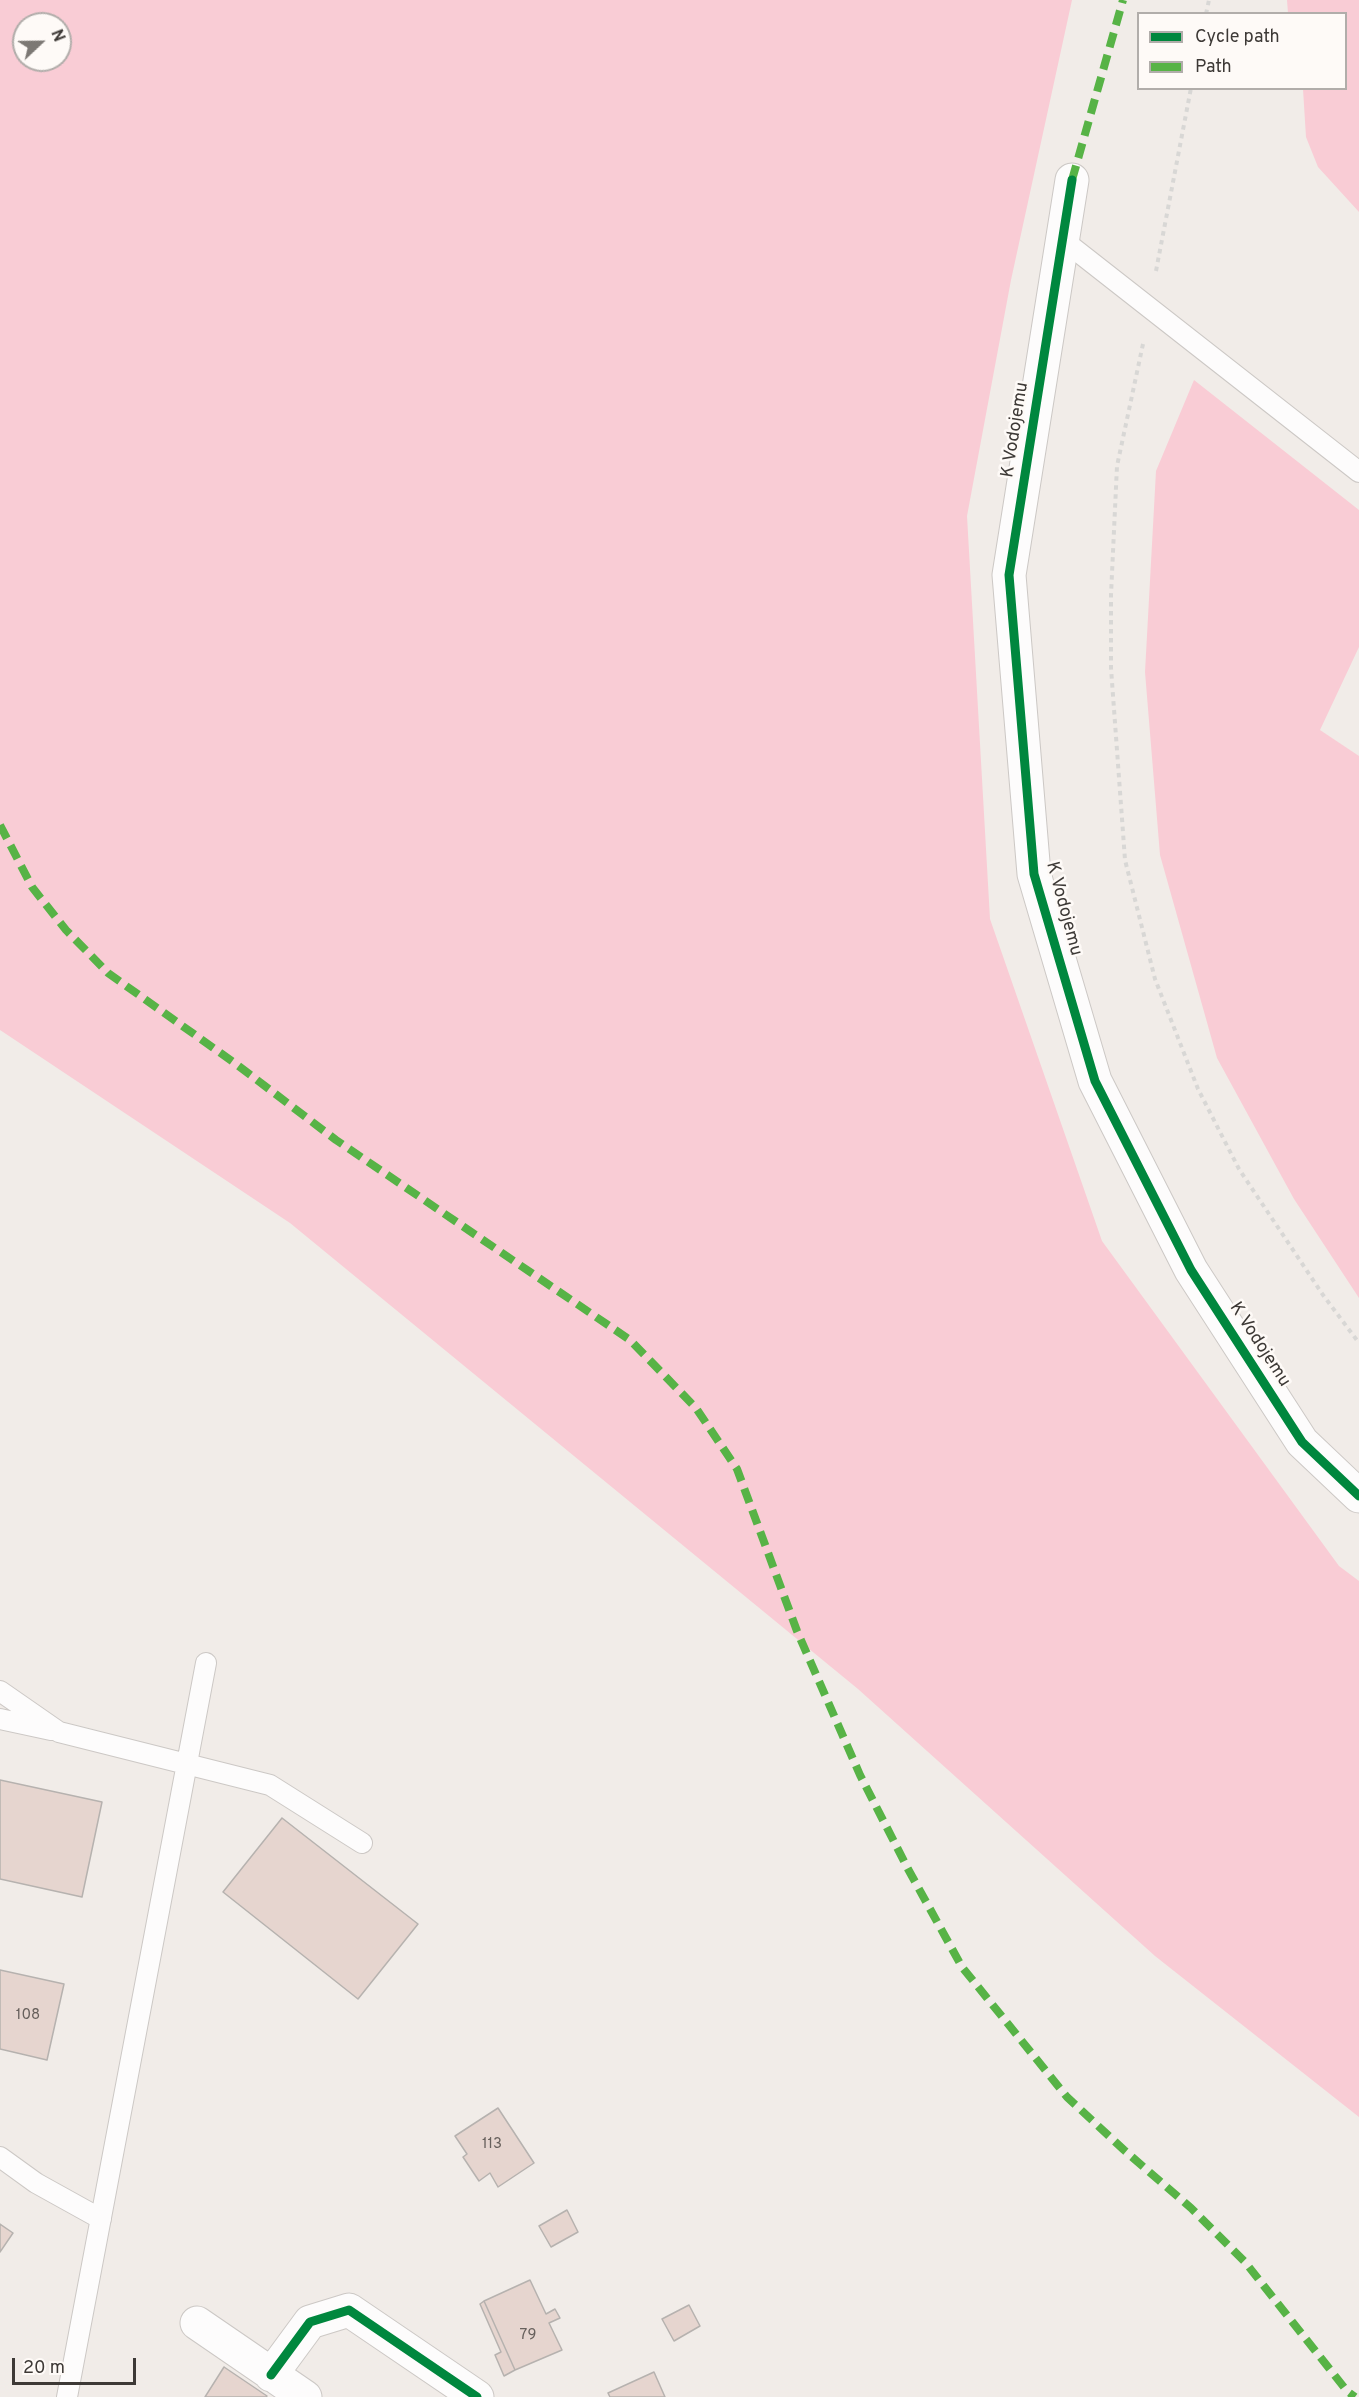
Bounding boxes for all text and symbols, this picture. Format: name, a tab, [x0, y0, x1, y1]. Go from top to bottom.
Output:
north arrow	[12, 12, 72, 72]
legend	[1137, 12, 1347, 90]
text: Cycle path	[1195, 26, 1280, 49]
text: N	[45, 27, 68, 45]
text: Path	[1195, 56, 1232, 79]
street label: K Vodojemu	[998, 381, 1034, 479]
street label: K Vodojemu	[1040, 860, 1086, 958]
street label: K Vodojemu	[1224, 1299, 1294, 1391]
house number: 108	[16, 2007, 40, 2025]
house number: 113	[482, 2136, 502, 2154]
house number: 79	[520, 2327, 536, 2345]
scale bar	[15, 2346, 140, 2384]
text: 20 m	[23, 2357, 65, 2380]

